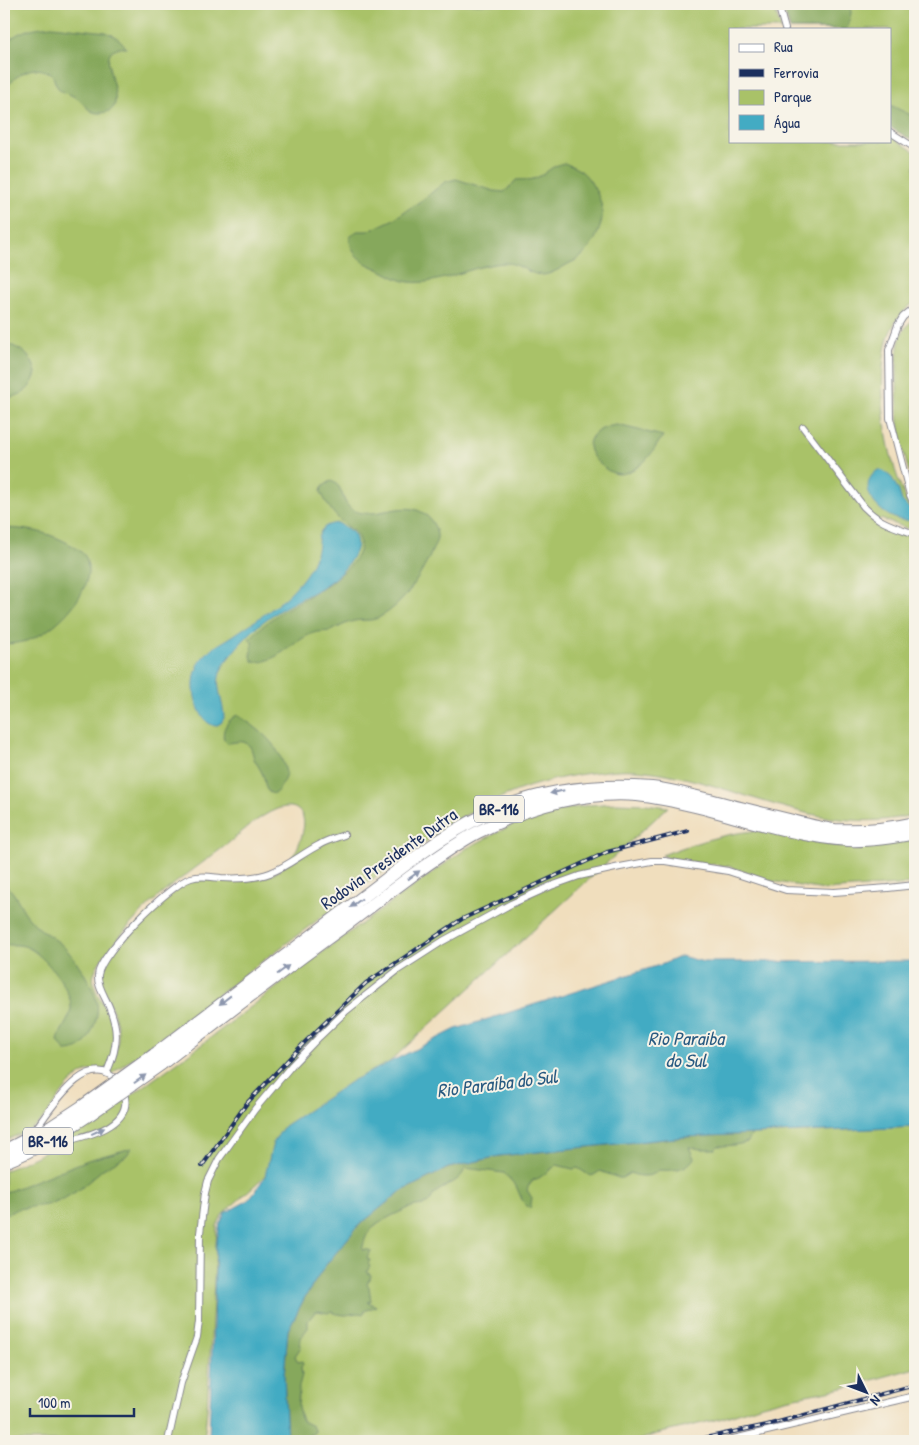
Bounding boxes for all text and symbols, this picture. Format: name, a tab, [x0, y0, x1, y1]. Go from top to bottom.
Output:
legend	[729, 28, 892, 142]
text: Rua	[774, 36, 793, 57]
text: Ferrovia	[773, 62, 819, 83]
text: Parque	[774, 86, 812, 107]
text: Água	[774, 112, 800, 133]
one-way arrow	[550, 788, 565, 796]
road number: BR-116	[474, 796, 524, 822]
street label: Rodovia Presidente Dutra	[315, 802, 462, 915]
one-way arrow	[407, 869, 420, 880]
one-way arrow	[350, 897, 363, 908]
one-way arrow	[276, 965, 289, 976]
one-way arrow	[219, 995, 232, 1005]
water label: Rio Paraiba do Sul	[648, 1025, 726, 1073]
water label: Rio Paraíba do Sul	[435, 1063, 560, 1103]
one-way arrow	[133, 1074, 146, 1084]
one-way arrow	[91, 1127, 105, 1135]
road number: BR-116	[23, 1128, 73, 1154]
north arrow	[842, 1368, 892, 1418]
scale bar	[30, 1385, 134, 1417]
text: 100 m	[38, 1392, 71, 1413]
text: N	[866, 1392, 886, 1411]

